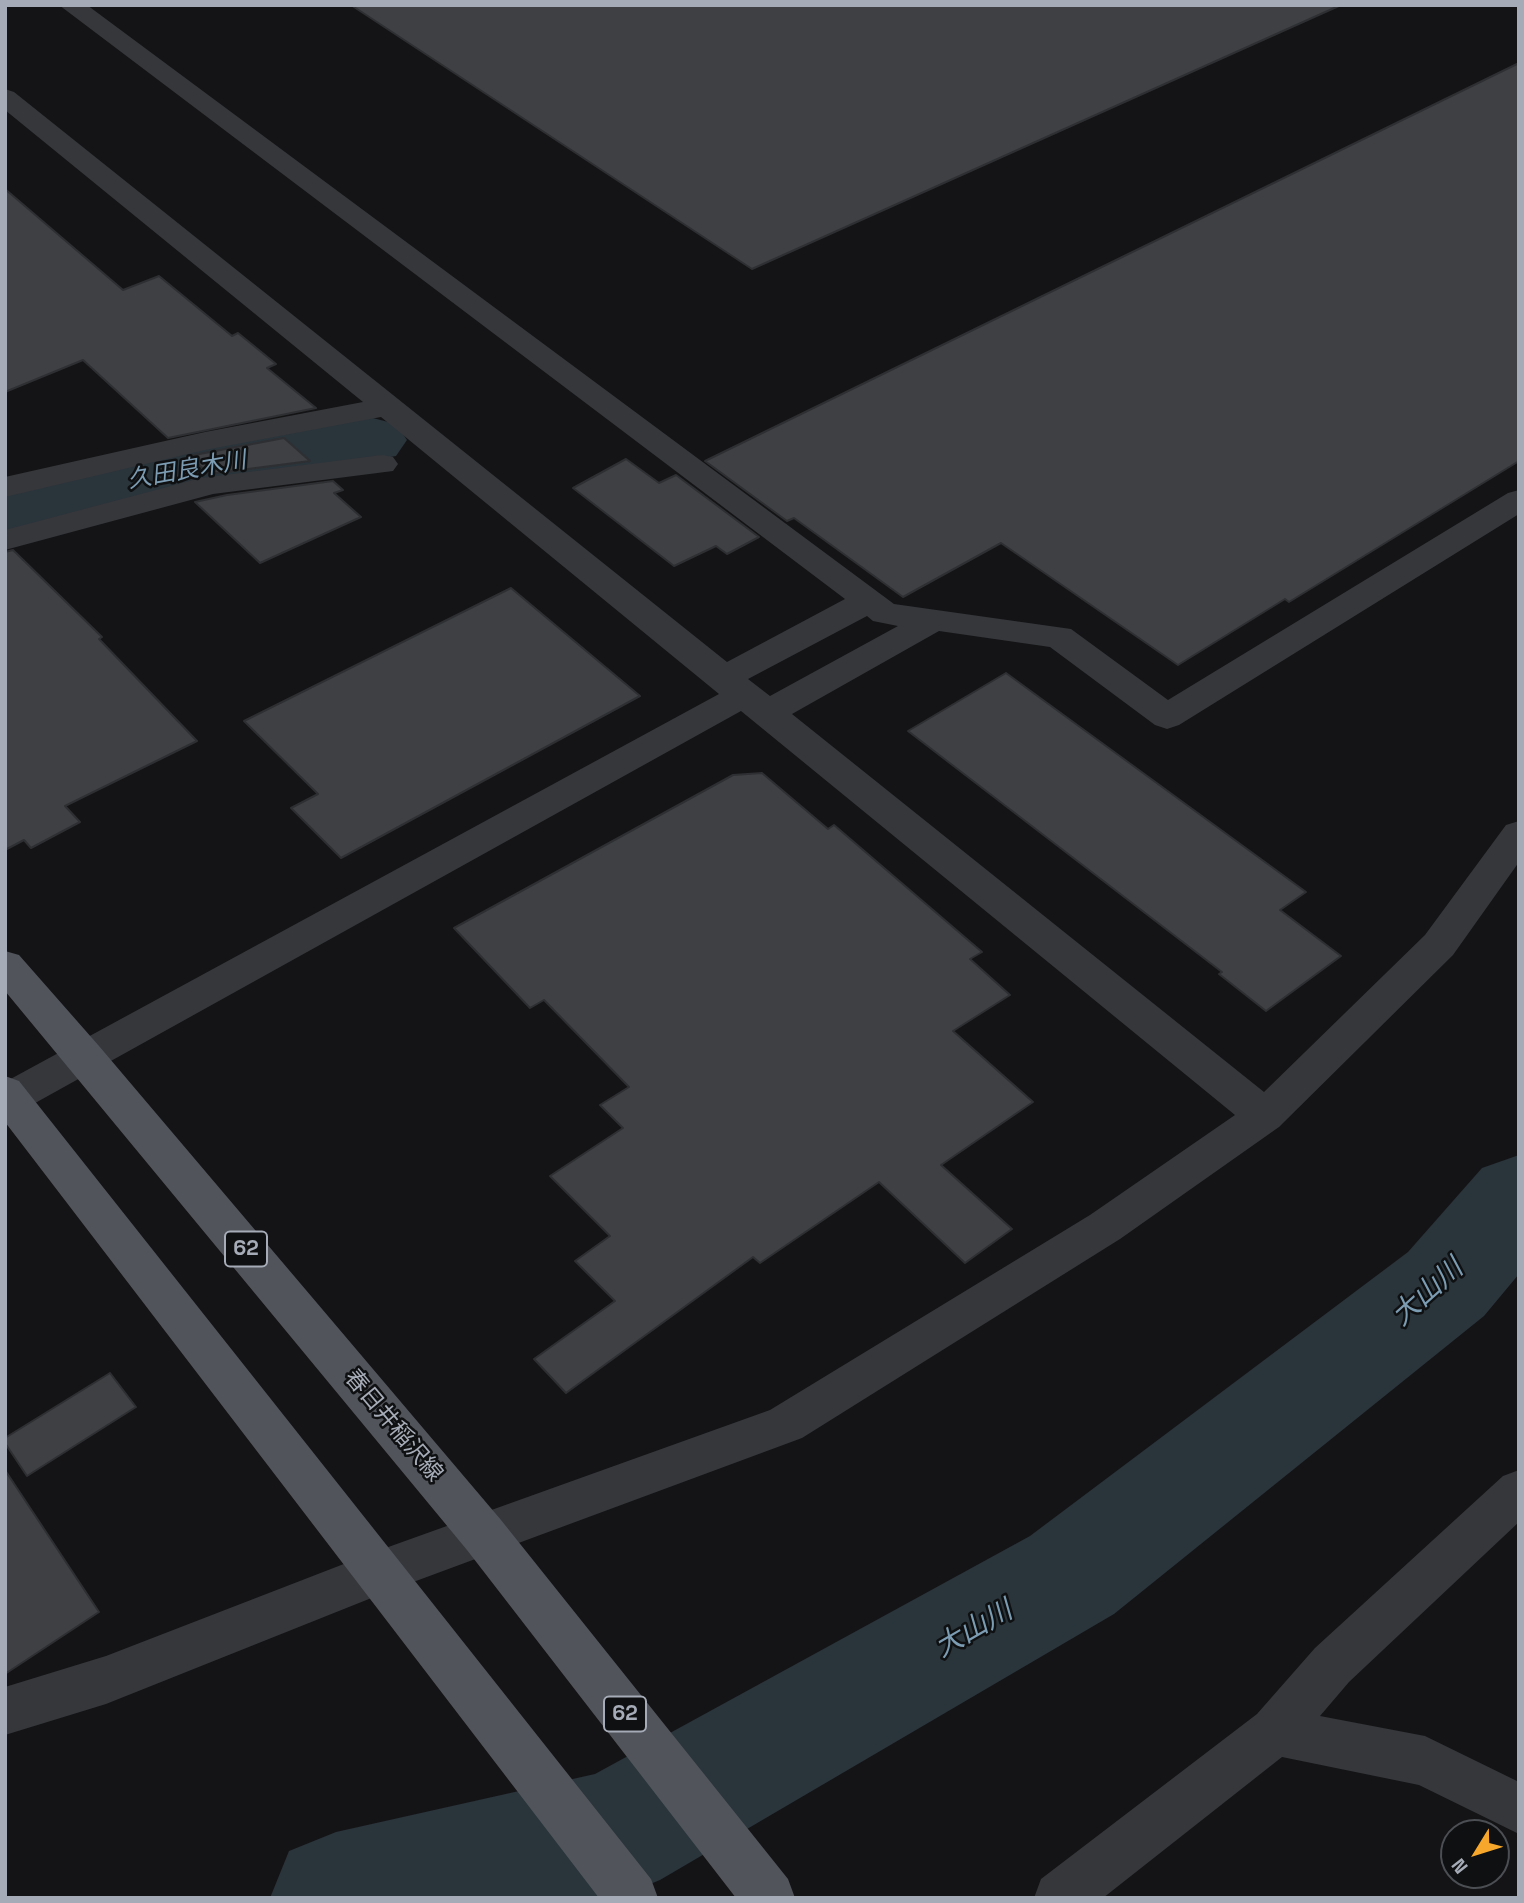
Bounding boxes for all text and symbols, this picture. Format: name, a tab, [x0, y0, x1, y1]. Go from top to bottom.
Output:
water label: 久田良木川	[125, 446, 249, 496]
road number: 62	[225, 1232, 267, 1266]
water label: 大山川	[1386, 1252, 1470, 1334]
street label: 春日井稲沢線	[338, 1364, 448, 1488]
water label: 大山川	[929, 1594, 1019, 1666]
road number: 62	[604, 1696, 646, 1732]
north arrow	[1440, 1819, 1510, 1889]
text: N	[1446, 1853, 1473, 1879]

